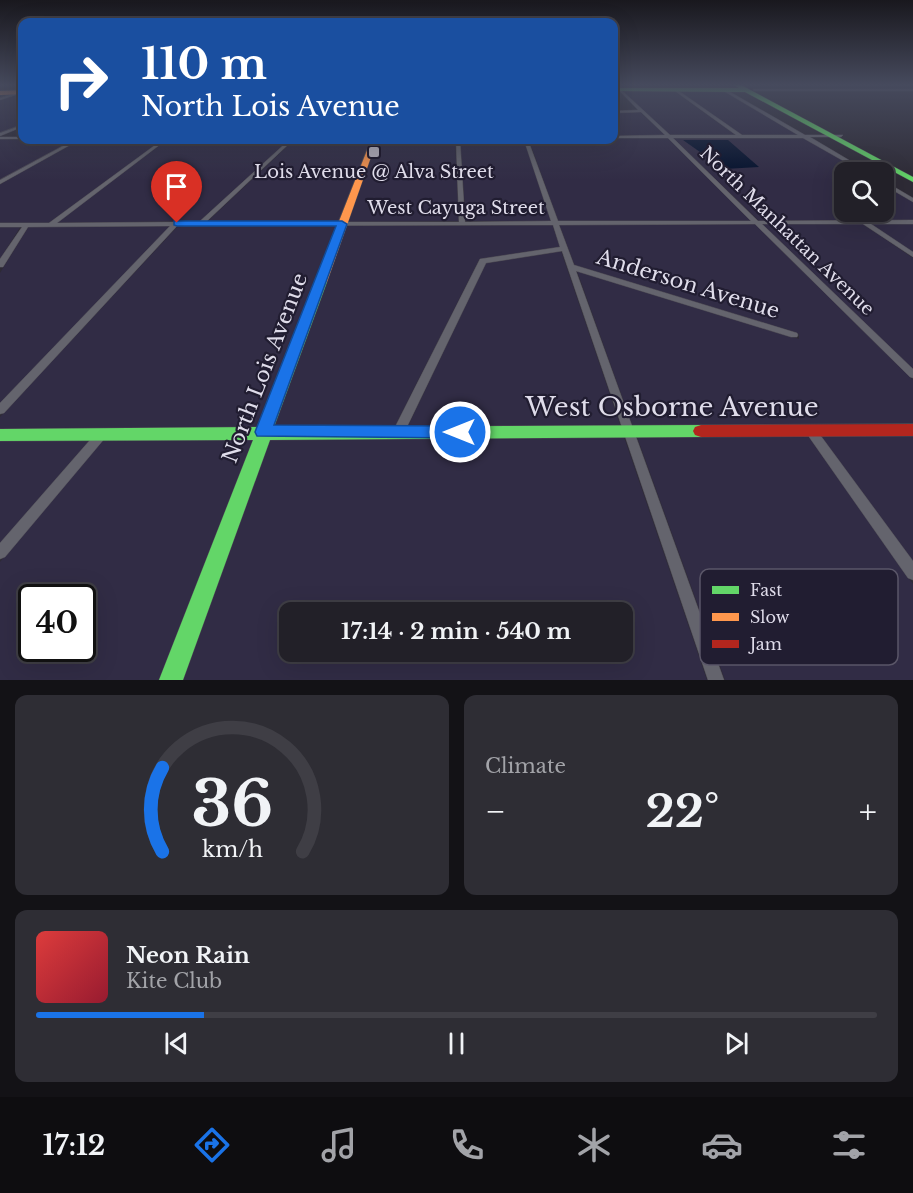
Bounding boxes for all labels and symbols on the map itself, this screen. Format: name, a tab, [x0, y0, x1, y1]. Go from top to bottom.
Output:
street label: North Manhattan Avenue	[695, 142, 879, 320]
marker: Lois Avenue @ Alva Street	[367, 145, 381, 159]
pin	[151, 161, 202, 223]
place label: Lois Avenue @ Alva Street	[254, 161, 494, 183]
street label: West Cayuga Street	[366, 197, 545, 219]
street label: Anderson Avenue	[592, 244, 783, 324]
street label: North Lois Avenue	[217, 269, 313, 467]
street label: West Osborne Avenue	[524, 391, 819, 423]
position arrow	[428, 400, 492, 464]
legend	[700, 569, 898, 665]
text: Fast	[750, 580, 782, 600]
speed limit sign: 40	[18, 584, 96, 662]
text: Slow	[750, 607, 790, 627]
text: Jam	[748, 634, 782, 654]

